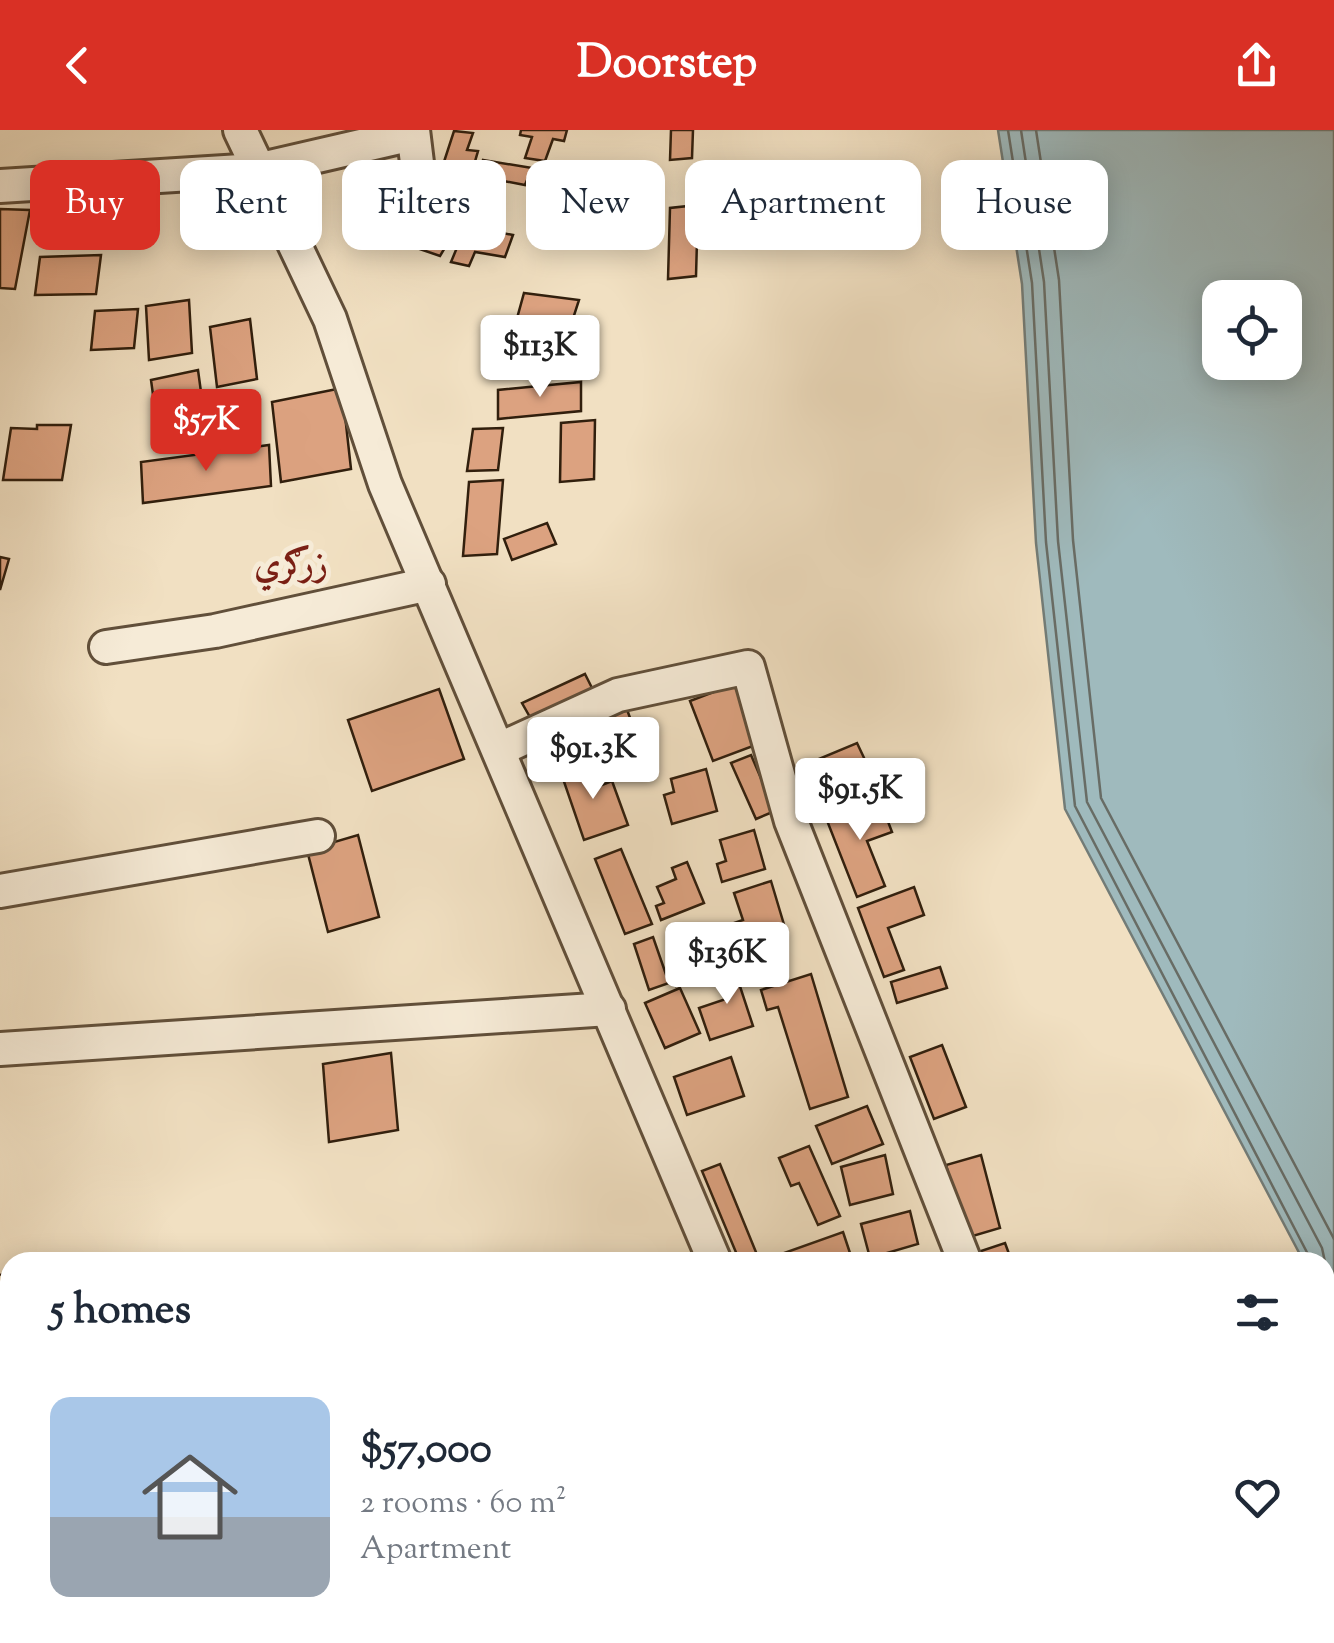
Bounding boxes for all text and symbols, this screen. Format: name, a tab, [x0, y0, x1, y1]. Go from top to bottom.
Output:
text: Doorstep	[577, 33, 757, 98]
icon: back	[50, 38, 105, 93]
icon: share	[1229, 38, 1284, 93]
chip: Buy	[30, 160, 160, 250]
chip: Rent	[180, 160, 322, 250]
chip: Filters	[342, 160, 506, 250]
chip: New	[526, 160, 665, 250]
chip: Apartment	[685, 160, 921, 250]
chip: House	[941, 160, 1108, 250]
map controls	[1202, 280, 1302, 380]
button: locate	[1202, 280, 1302, 380]
pin: $113K	[470, 315, 610, 400]
text: $113K	[503, 324, 577, 370]
pin: $57K	[147, 389, 265, 474]
text: $57K	[172, 398, 240, 444]
district label: زرګري	[254, 541, 328, 592]
pin: $91.3K	[512, 717, 674, 802]
text: $91.3K	[549, 726, 637, 772]
pin: $91.5K	[779, 758, 941, 843]
text: $91.5K	[817, 767, 903, 813]
pin: $136K	[657, 922, 797, 1007]
text: $136K	[687, 931, 767, 977]
text: 5 homes	[50, 1282, 191, 1342]
icon: filters	[1230, 1285, 1285, 1340]
text: $57,000	[360, 1421, 492, 1481]
icon: home	[130, 1437, 250, 1557]
icon: heart	[1230, 1470, 1285, 1525]
text: 2 rooms · 60 m²	[360, 1481, 566, 1527]
text: Apartment	[360, 1527, 511, 1573]

